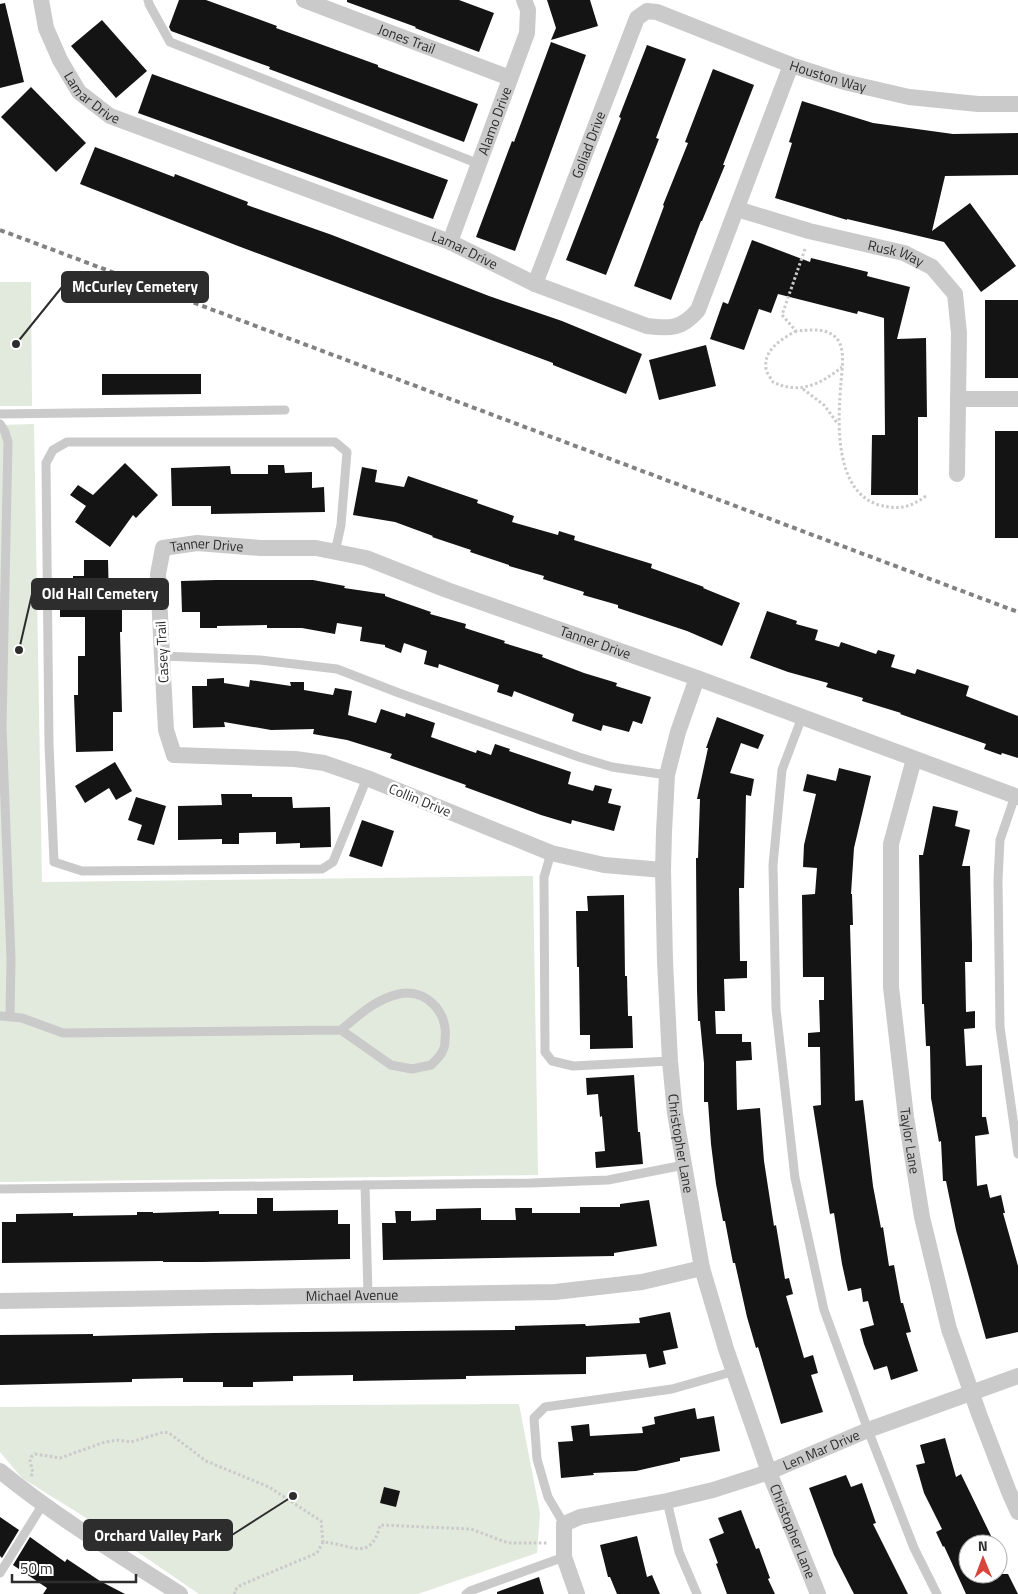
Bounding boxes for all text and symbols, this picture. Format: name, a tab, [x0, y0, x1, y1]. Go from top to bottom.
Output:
street label: Jones Trail	[375, 18, 439, 59]
street label: Houston Way	[787, 54, 869, 97]
street label: Lamar Drive	[59, 67, 123, 129]
street label: Alamo Drive	[472, 84, 516, 158]
street label: Goliad Drive	[565, 108, 610, 181]
street label: Lamar Drive	[429, 225, 502, 274]
street label: Rusk Way	[866, 234, 928, 272]
callout: McCurley Cemetery	[62, 272, 208, 302]
text: McCurley Cemetery	[72, 275, 198, 298]
street label: Tanner Drive	[168, 532, 244, 557]
callout: Old Hall Cemetery	[32, 579, 168, 609]
text: Old Hall Cemetery	[42, 582, 159, 605]
street label: Casey Trail	[149, 620, 174, 684]
street label: Tanner Drive	[557, 620, 634, 664]
street label: Collin Drive	[386, 778, 455, 822]
street label: Christopher Lane	[663, 1093, 700, 1195]
street label: Taylor Lane	[895, 1106, 926, 1175]
street label: Michael Avenue	[305, 1284, 398, 1306]
street label: Len Mar Drive	[779, 1424, 863, 1475]
street label: Christopher Lane	[765, 1481, 822, 1581]
callout: Orchard Valley Park	[84, 1520, 232, 1550]
text: Orchard Valley Park	[94, 1524, 222, 1547]
north arrow	[958, 1534, 1008, 1584]
text: N	[978, 1535, 988, 1556]
scale bar	[12, 1552, 136, 1584]
text: 50 m	[20, 1557, 53, 1580]

